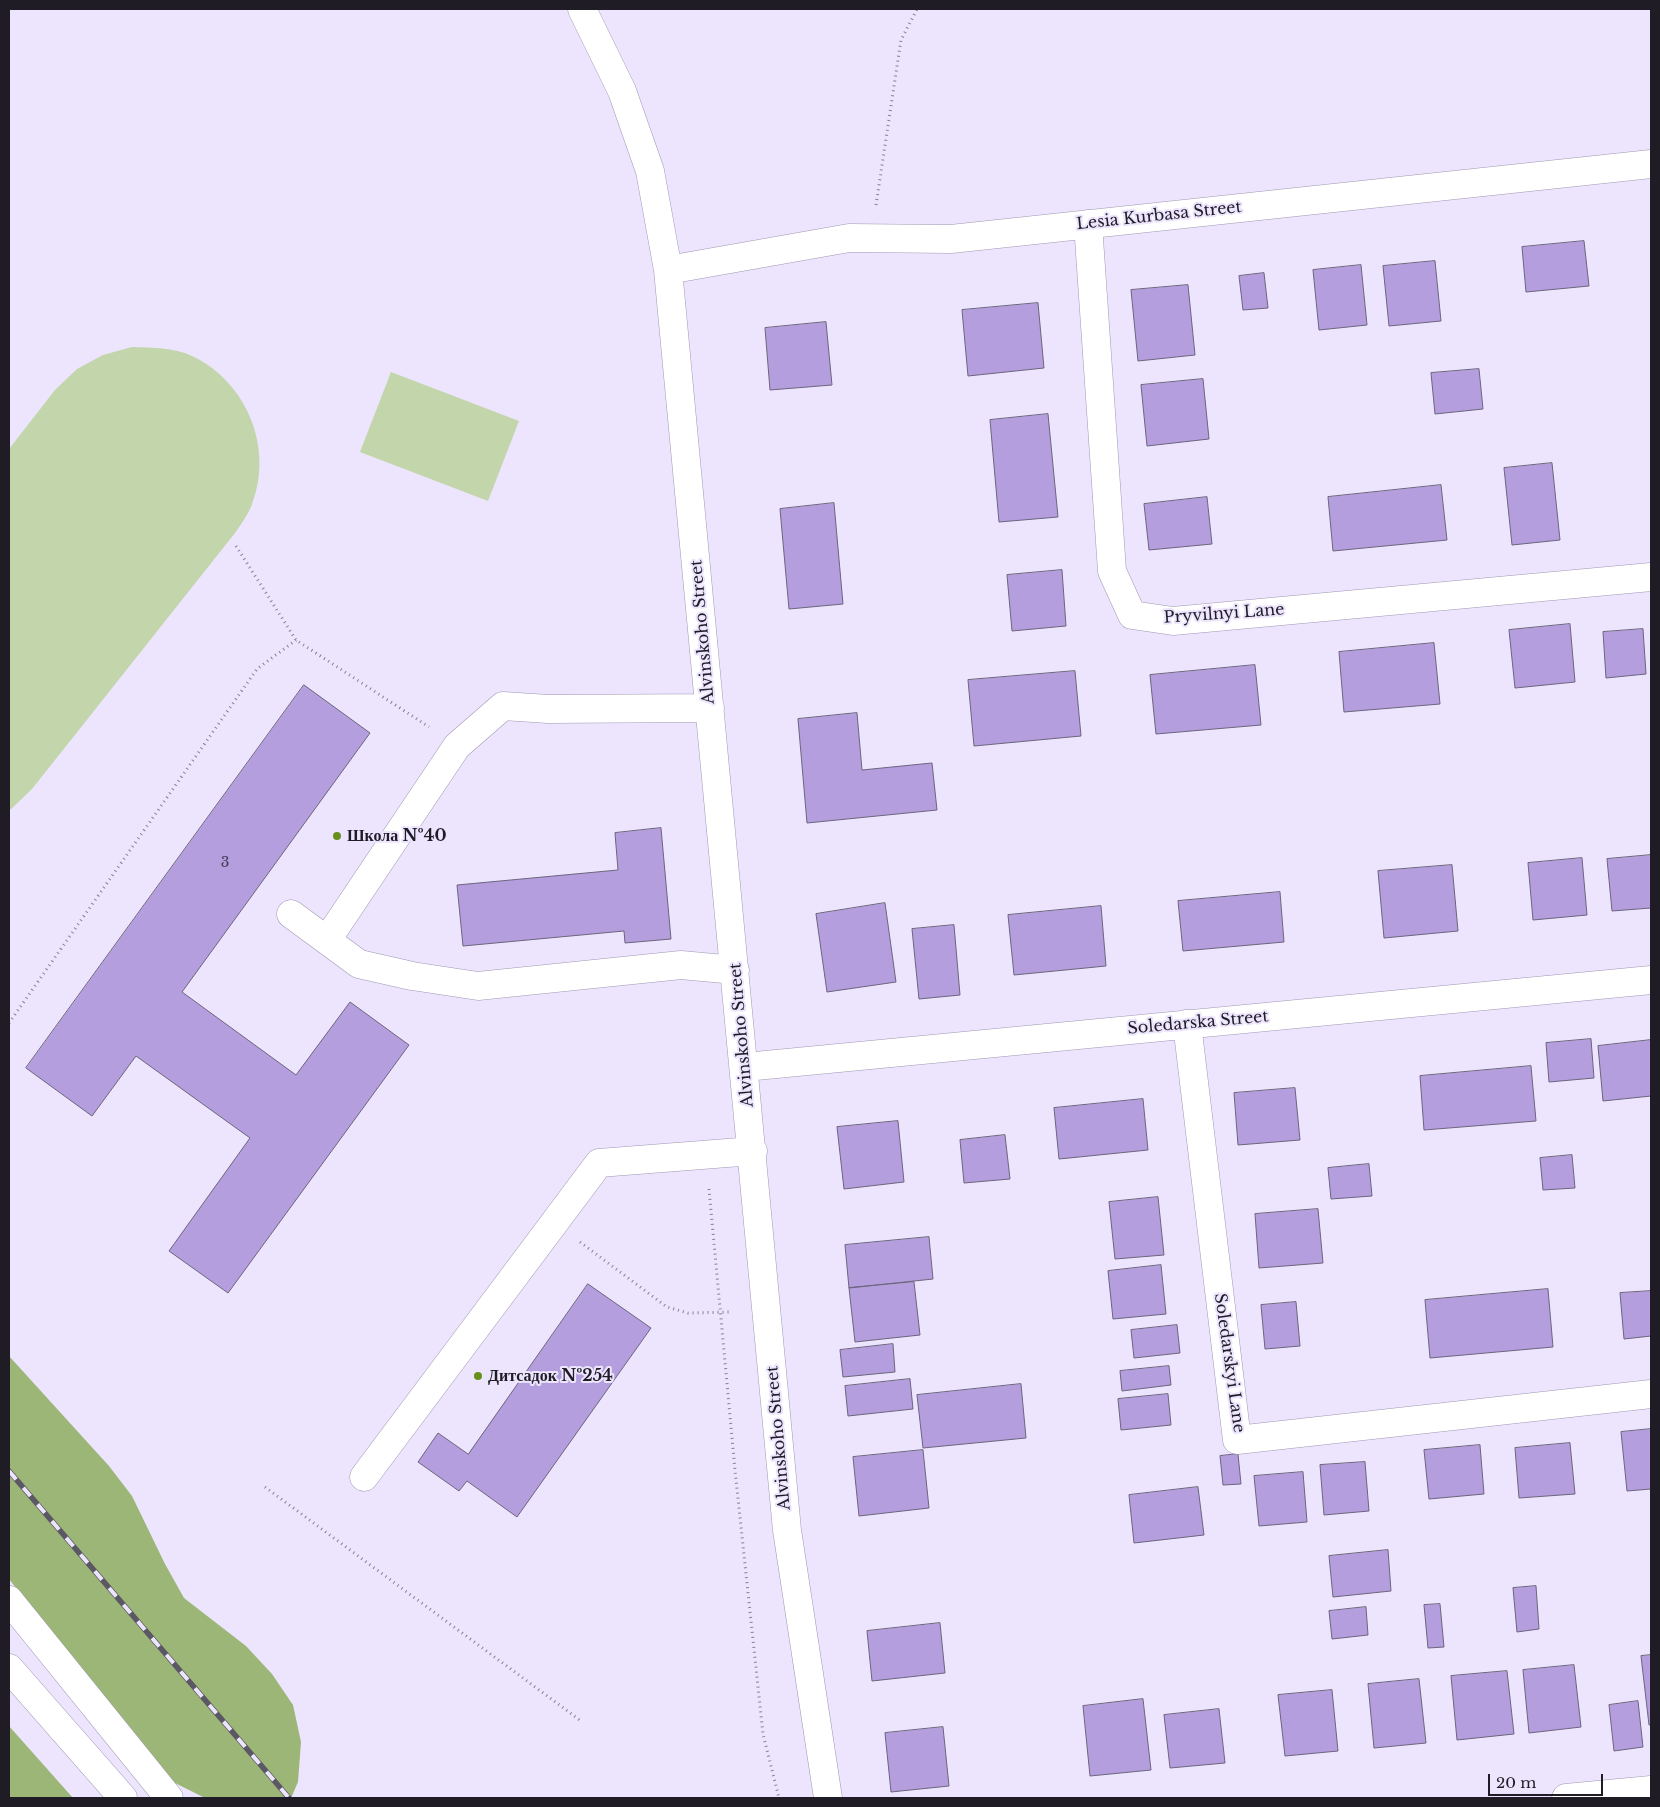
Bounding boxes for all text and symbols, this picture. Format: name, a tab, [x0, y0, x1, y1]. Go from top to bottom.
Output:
street label: Lesia Kurbasa Street	[1076, 198, 1242, 234]
street label: Alvinskoho Street	[687, 559, 719, 705]
street label: Pryvilnyi Lane	[1163, 600, 1285, 628]
place label: Школа №40	[347, 826, 446, 846]
marker: Школа №40	[331, 830, 343, 842]
house number: 3	[221, 855, 229, 871]
street label: Alvinskoho Street	[726, 962, 758, 1108]
street label: Soledarska Street	[1127, 1007, 1269, 1039]
street label: Soledarskyi Lane	[1210, 1292, 1248, 1434]
street label: Alvinskoho Street	[763, 1365, 795, 1511]
place label: Дитсадок №254	[488, 1366, 613, 1386]
marker: Дитсадок №254	[472, 1370, 484, 1382]
scale bar	[1490, 1764, 1605, 1796]
text: 20 m	[1496, 1773, 1536, 1792]

